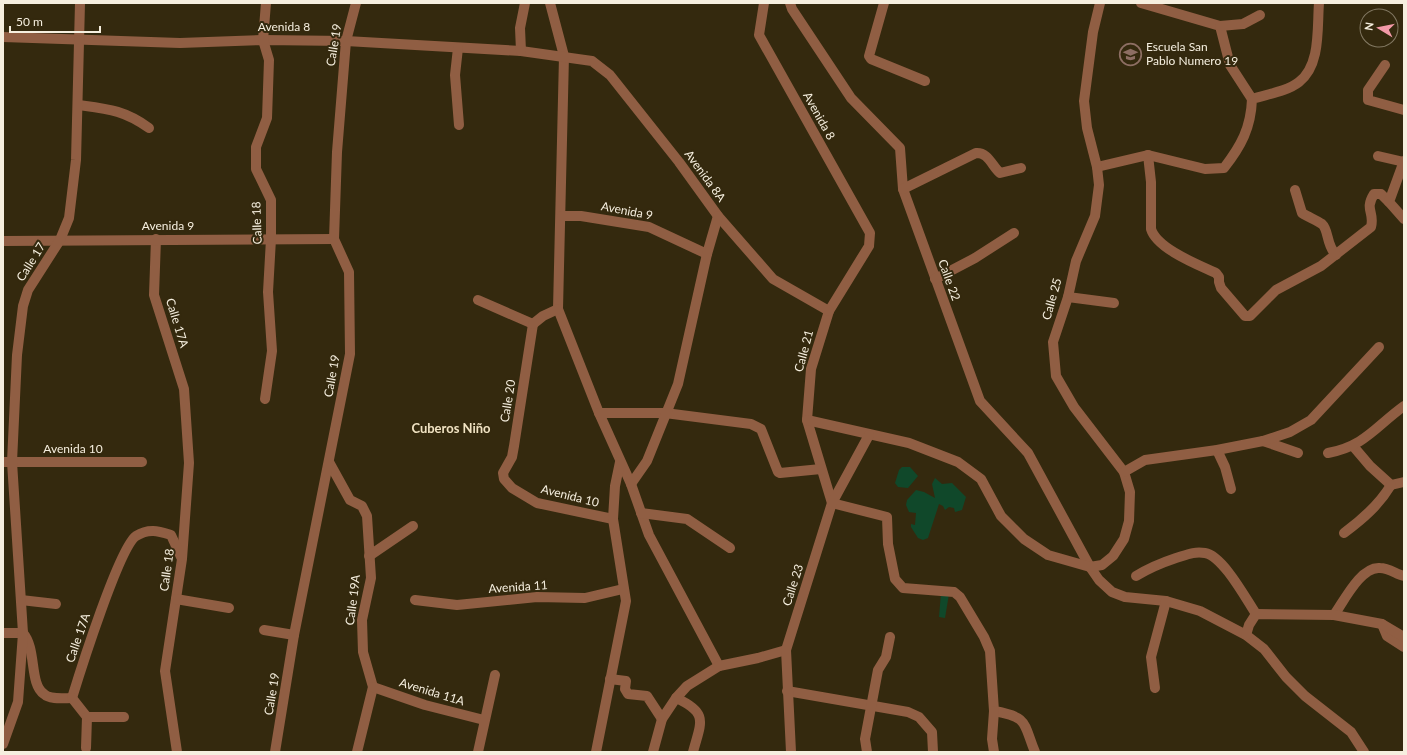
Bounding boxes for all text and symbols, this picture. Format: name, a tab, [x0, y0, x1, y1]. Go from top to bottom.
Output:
scale bar	[10, 8, 100, 34]
north arrow	[1359, 8, 1399, 48]
text: 50 m	[16, 14, 43, 29]
street label: Avenida 8	[258, 19, 310, 34]
text: N	[1362, 21, 1376, 31]
street label: Calle 19	[323, 22, 344, 67]
place label: Escuela San Pablo Numero 19	[1146, 39, 1238, 68]
school or university icon: Escuela San Pablo Numero 19	[1118, 41, 1144, 67]
street label: Avenida 8	[800, 89, 839, 142]
street label: Avenida 8A	[682, 147, 730, 205]
street label: Avenida 9	[600, 198, 654, 223]
street label: Calle 18	[248, 201, 265, 245]
street label: Avenida 9	[142, 218, 194, 233]
street label: Calle 17	[13, 240, 48, 284]
street label: Calle 22	[935, 257, 964, 303]
street label: Calle 25	[1038, 276, 1065, 322]
street label: Calle 17A	[163, 296, 192, 350]
street label: Calle 21	[791, 328, 816, 374]
street label: Calle 19	[320, 353, 343, 398]
street label: Calle 20	[497, 378, 518, 423]
district label: Cuberos Niño	[411, 420, 491, 436]
street label: Avenida 10	[43, 441, 103, 456]
street label: Avenida 10	[540, 481, 601, 510]
street label: Calle 18	[156, 548, 177, 592]
street label: Calle 23	[779, 562, 806, 608]
street label: Calle 19A	[342, 573, 363, 626]
street label: Avenida 11	[488, 577, 548, 596]
street label: Calle 17A	[62, 610, 93, 664]
street label: Calle 19	[261, 671, 282, 716]
street label: Avenida 11A	[398, 674, 467, 709]

